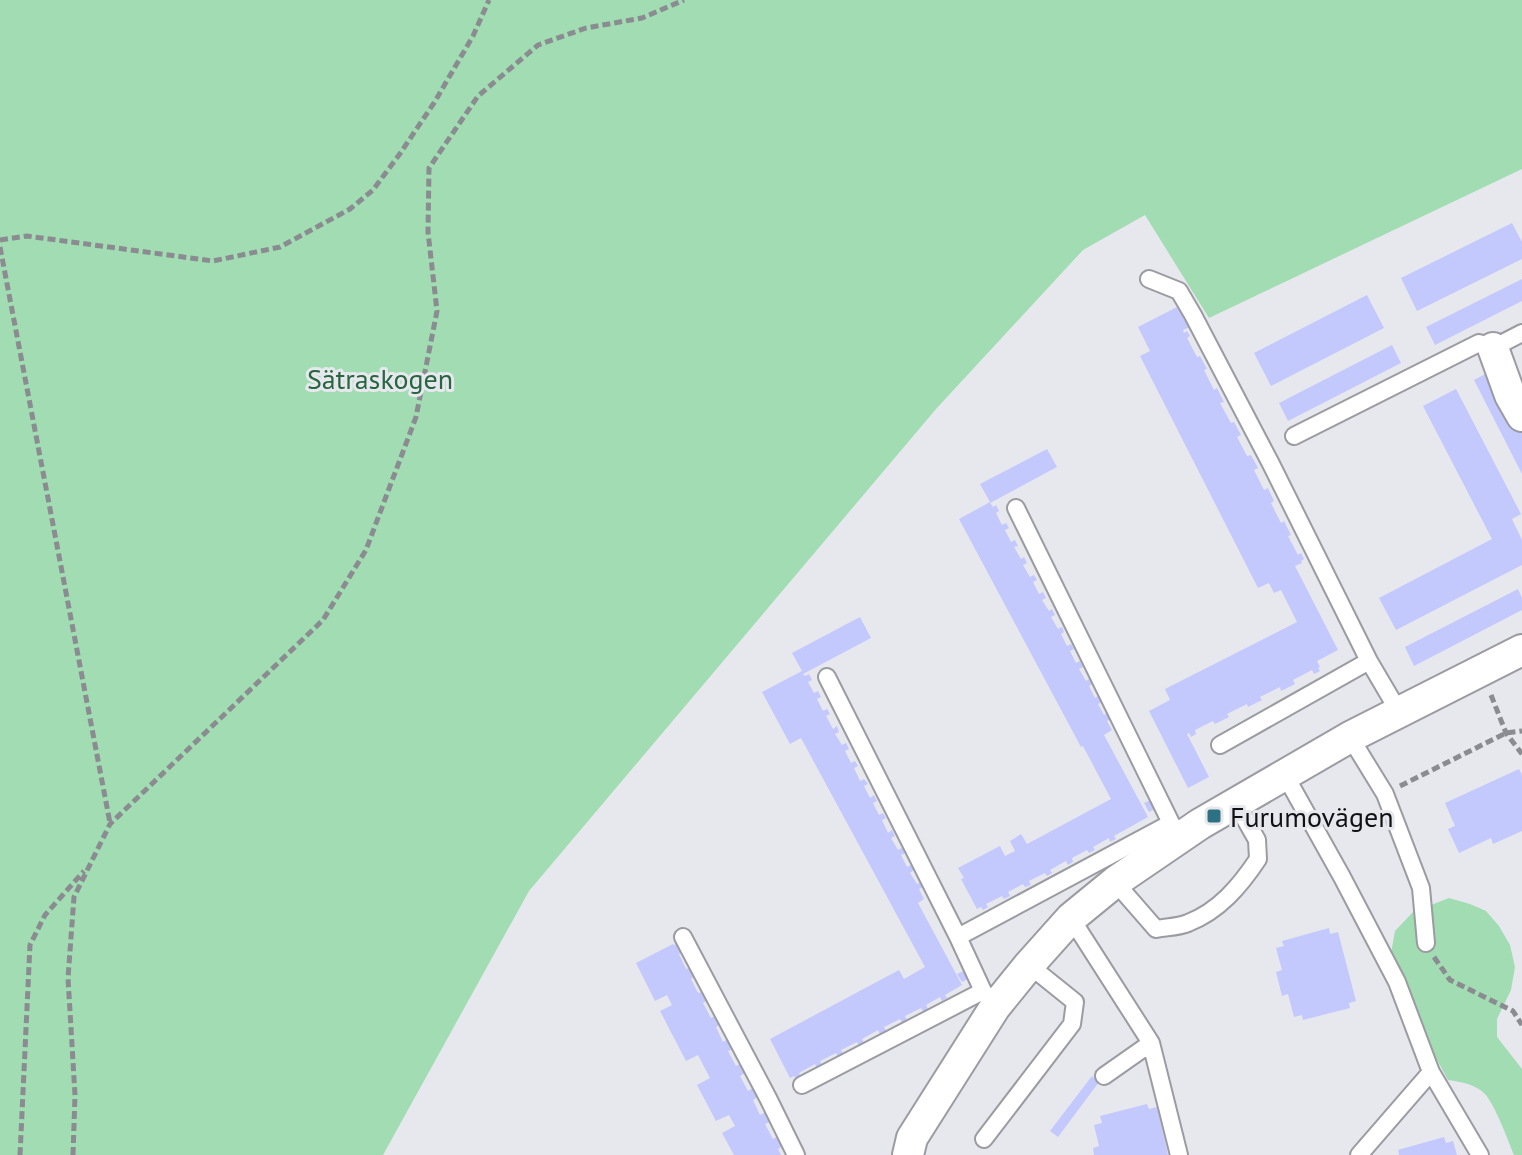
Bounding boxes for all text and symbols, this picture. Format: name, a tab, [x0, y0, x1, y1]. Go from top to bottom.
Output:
park label: Sätraskogen	[307, 360, 453, 397]
place label: Furumovägen	[1230, 798, 1394, 835]
marker: Furumovägen	[1205, 807, 1223, 825]

